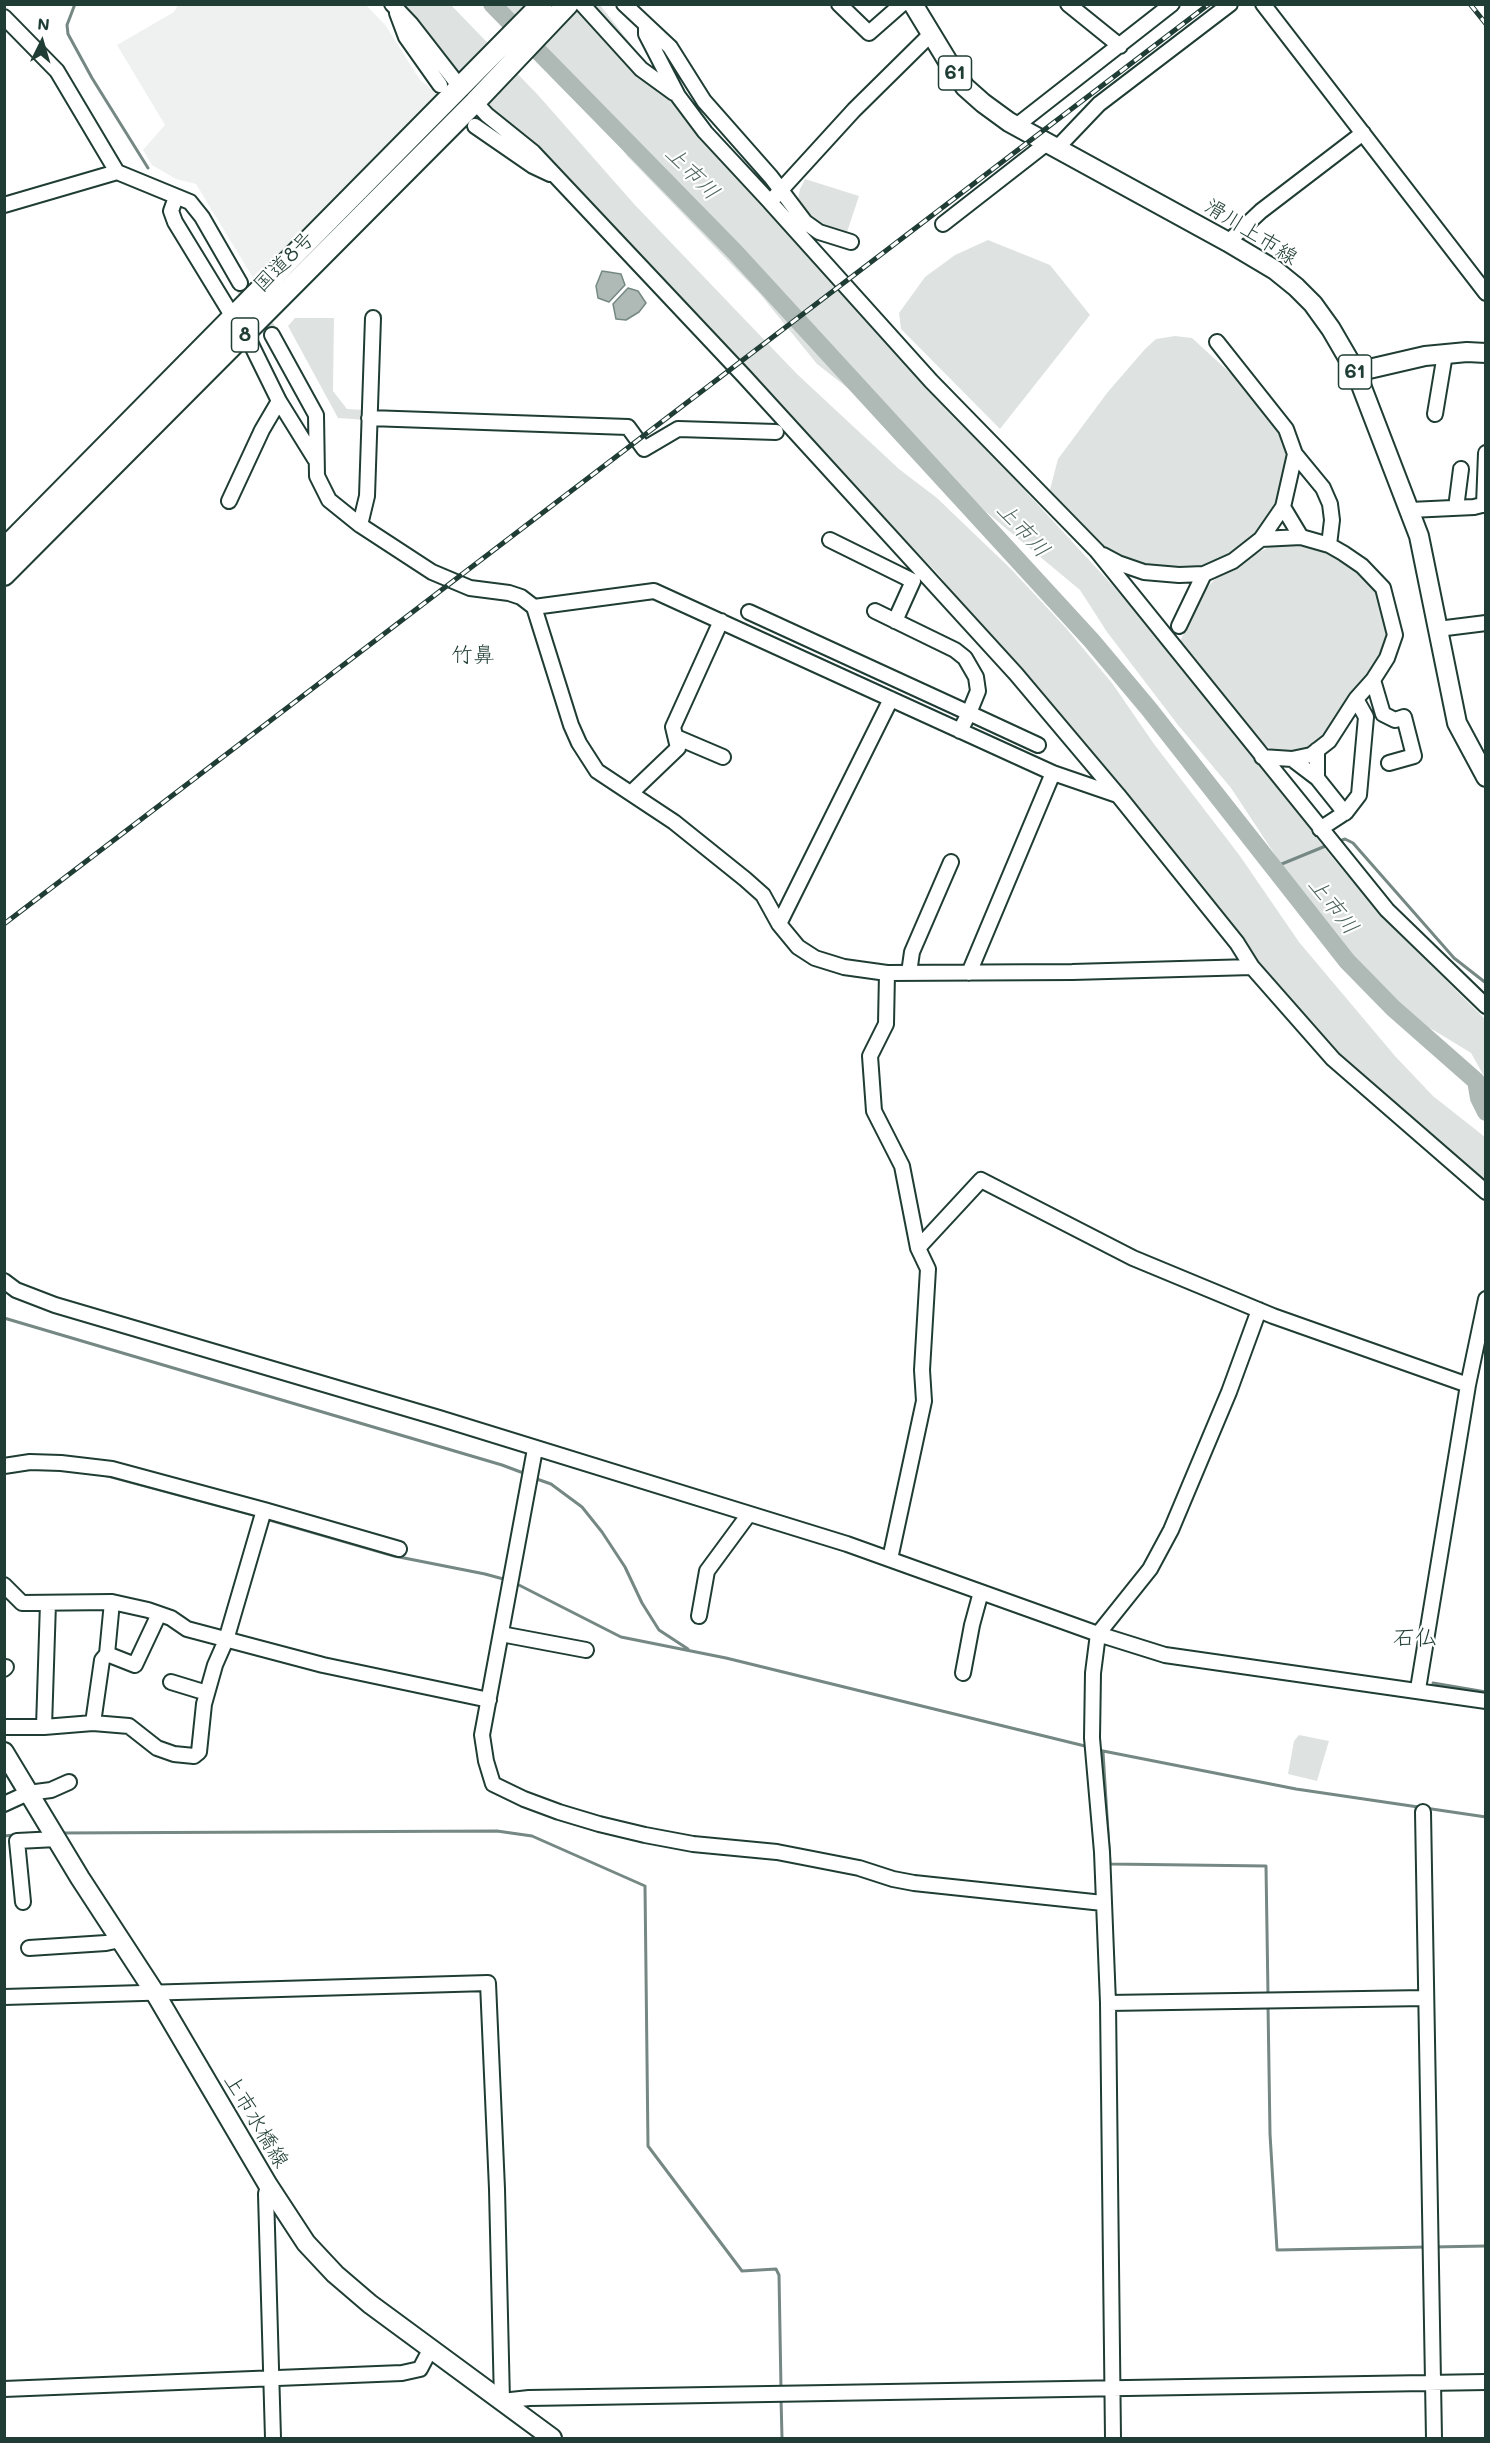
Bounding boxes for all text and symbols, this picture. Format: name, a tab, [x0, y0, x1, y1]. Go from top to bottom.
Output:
north arrow	[12, 12, 72, 72]
text: N	[37, 13, 51, 35]
road number: 61	[938, 56, 972, 90]
water label: 上市川	[659, 140, 725, 206]
street label: 滑川上市線	[1200, 193, 1302, 271]
street label: 国道8号	[248, 226, 320, 298]
road number: 8	[232, 318, 258, 352]
road number: 61	[1338, 355, 1372, 389]
water label: 上市川	[991, 497, 1055, 563]
district label: 竹鼻	[451, 642, 495, 668]
water label: 上市川	[1302, 872, 1364, 940]
district label: 石仏	[1393, 1625, 1437, 1651]
street label: 上市水橋線	[218, 2070, 294, 2172]

